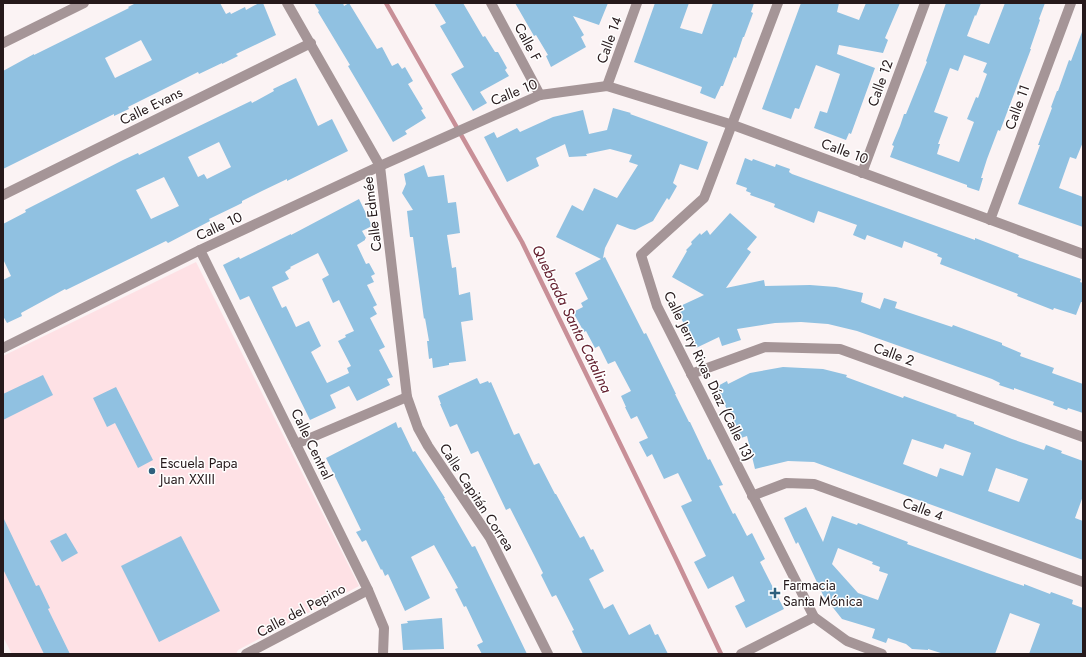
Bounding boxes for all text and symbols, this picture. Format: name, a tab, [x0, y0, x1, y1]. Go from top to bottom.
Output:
street label: Calle 14	[591, 14, 627, 66]
street label: Calle F	[510, 19, 546, 65]
street label: Calle 12	[862, 57, 898, 109]
street label: Calle 10	[488, 74, 540, 110]
street label: Calle Evans	[116, 82, 186, 130]
street label: Calle 11	[1000, 82, 1034, 132]
street label: Calle 10	[819, 133, 871, 169]
street label: Calle Edmée	[357, 175, 387, 253]
street label: Calle 10	[193, 207, 245, 245]
water label: Quebrada Santa Catalina	[526, 241, 618, 398]
street label: Calle Jerry Rivas Díaz (Calle 13)	[659, 288, 759, 464]
street label: Calle 2	[871, 337, 917, 371]
street label: Calle Central	[286, 405, 338, 483]
street label: Calle Capitán Correa	[435, 439, 519, 555]
place label: Escuela Papa Juan XXIII	[158, 453, 237, 489]
marker: Escuela Papa Juan XXIII	[147, 466, 157, 476]
street label: Calle 4	[900, 492, 946, 526]
place label: Farmacia Santa Mónica	[783, 575, 862, 611]
street label: Calle del Pepino	[253, 578, 349, 642]
marker: Farmacia Santa Mónica	[770, 588, 780, 598]

